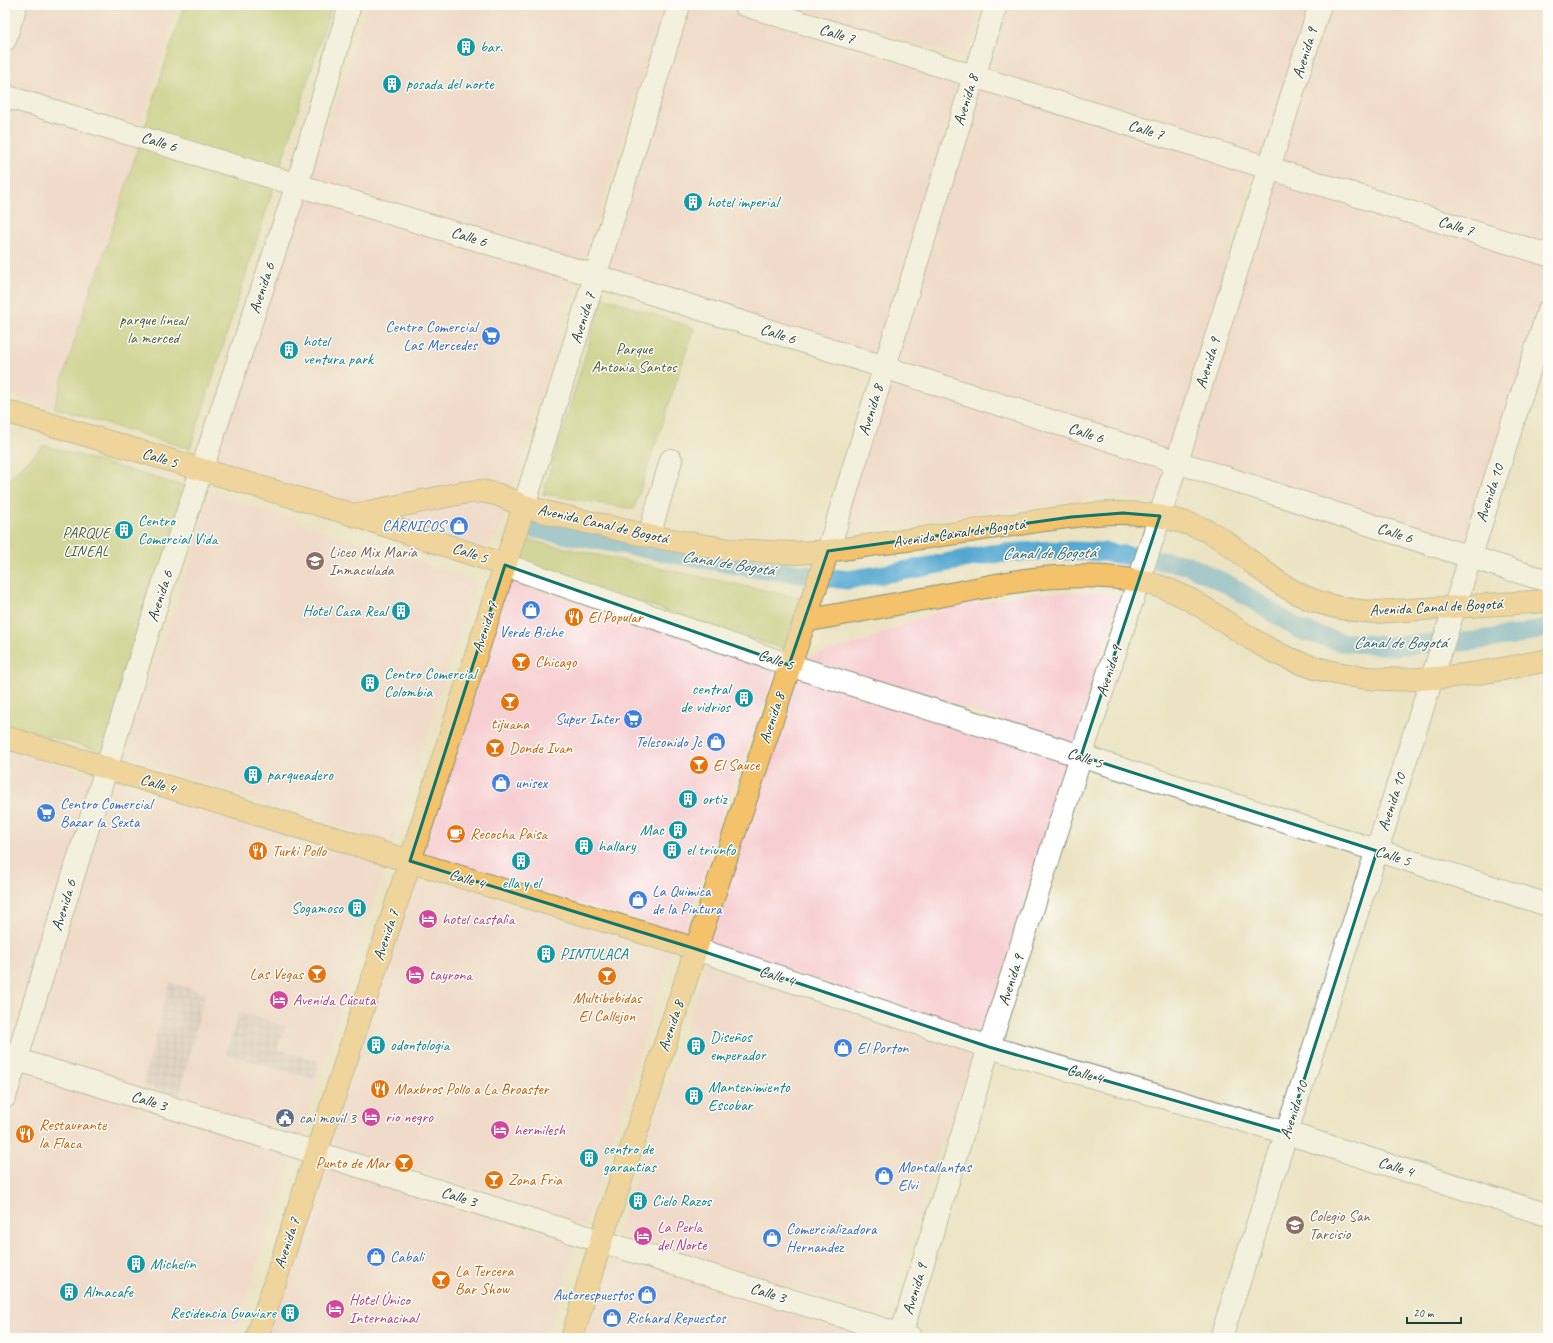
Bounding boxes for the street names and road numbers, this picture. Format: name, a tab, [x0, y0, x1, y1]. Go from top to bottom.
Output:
street label: Calle 7	[817, 19, 858, 49]
street label: Avenida 9	[1288, 23, 1323, 81]
street label: Avenida 8	[949, 70, 984, 128]
street label: Calle 7	[1126, 115, 1167, 145]
street label: Calle 6	[139, 127, 180, 157]
street label: Calle 7	[1436, 211, 1477, 241]
street label: Calle 6	[449, 222, 490, 252]
street label: Avenida 6	[244, 259, 280, 316]
street label: Avenida 7	[566, 289, 600, 346]
street label: Calle 6	[758, 319, 799, 349]
street label: Avenida 9	[1191, 333, 1226, 391]
street label: Avenida 8	[854, 380, 889, 438]
street label: Calle 6	[1066, 418, 1107, 448]
street label: Calle 5	[140, 443, 181, 473]
street label: Avenida 10	[1471, 460, 1509, 525]
street label: Avenida Canal de Bogotá	[536, 499, 672, 549]
street label: Avenida Canal de Bogotá	[892, 514, 1028, 552]
street label: Calle 6	[1375, 518, 1416, 548]
street label: Calle 5	[450, 538, 491, 568]
street label: Avenida 6	[142, 567, 178, 624]
street label: Avenida Canal de Bogotá	[1369, 593, 1505, 620]
street label: Avenida 7	[467, 598, 503, 655]
street label: Avenida 9	[1091, 641, 1127, 699]
street label: Calle 5	[756, 645, 797, 676]
street label: Avenida 8	[754, 688, 790, 746]
street label: Calle 5	[1065, 743, 1106, 773]
street label: Calle 4	[138, 769, 180, 799]
street label: Avenida 10	[1373, 769, 1411, 834]
street label: Calle 5	[1373, 841, 1414, 871]
street label: Calle 4	[447, 864, 489, 894]
street label: Avenida 6	[47, 876, 81, 933]
street label: Avenida 7	[368, 906, 404, 963]
street label: Avenida 9	[993, 950, 1029, 1008]
street label: Calle 4	[757, 961, 799, 992]
street label: Avenida 8	[653, 996, 689, 1054]
street label: Calle 4	[1065, 1059, 1107, 1089]
street label: Avenida 10	[1275, 1077, 1313, 1142]
street label: Calle 3	[129, 1086, 171, 1116]
street label: Calle 4	[1376, 1152, 1418, 1182]
street label: Calle 3	[439, 1182, 481, 1212]
street label: Avenida 7	[269, 1214, 305, 1271]
street label: Avenida 9	[898, 1259, 933, 1317]
street label: Calle 3	[748, 1278, 790, 1308]

